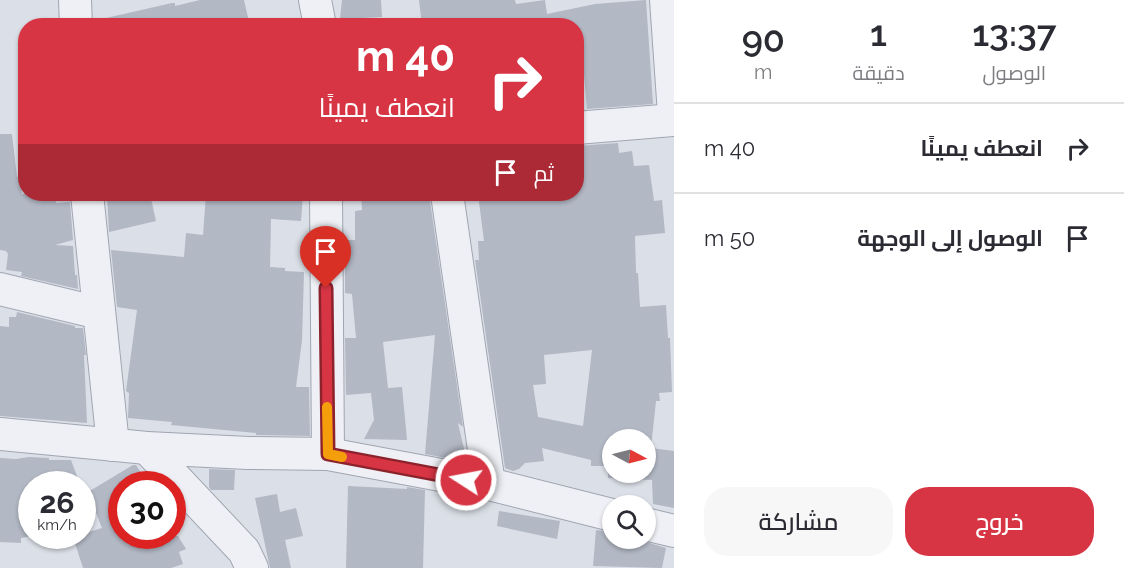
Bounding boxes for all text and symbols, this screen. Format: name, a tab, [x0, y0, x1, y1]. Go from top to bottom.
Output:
text: 1	[870, 12, 887, 54]
text: 13:37	[972, 12, 1056, 54]
text: 90	[742, 18, 785, 60]
text: 40 m	[356, 32, 455, 81]
icon: right	[476, 42, 554, 120]
text: m	[754, 60, 772, 84]
text: دقيقة	[853, 61, 905, 85]
text: الوصول	[982, 61, 1046, 85]
text: انعطف يمينًا	[318, 92, 455, 123]
icon: right	[1061, 132, 1094, 165]
text: 40 m	[704, 135, 755, 161]
text: انعطف يمينًا	[920, 135, 1043, 161]
icon: arrive	[489, 156, 522, 189]
text: ثم	[534, 160, 554, 186]
icon: arrive	[1061, 222, 1094, 255]
text: 50 m	[704, 225, 755, 251]
text: الوصول إلى الوجهة	[857, 225, 1043, 251]
pin	[300, 226, 351, 288]
icon: arrive	[309, 235, 342, 268]
north arrow	[602, 429, 656, 483]
map controls	[602, 429, 656, 549]
position arrow	[434, 448, 498, 512]
speed limit sign: 30	[108, 471, 186, 549]
text: 26	[39, 485, 75, 520]
button: مشاركة	[704, 487, 893, 556]
button: خروج	[905, 487, 1094, 556]
button: search	[602, 495, 656, 549]
text: km/h	[37, 516, 77, 534]

